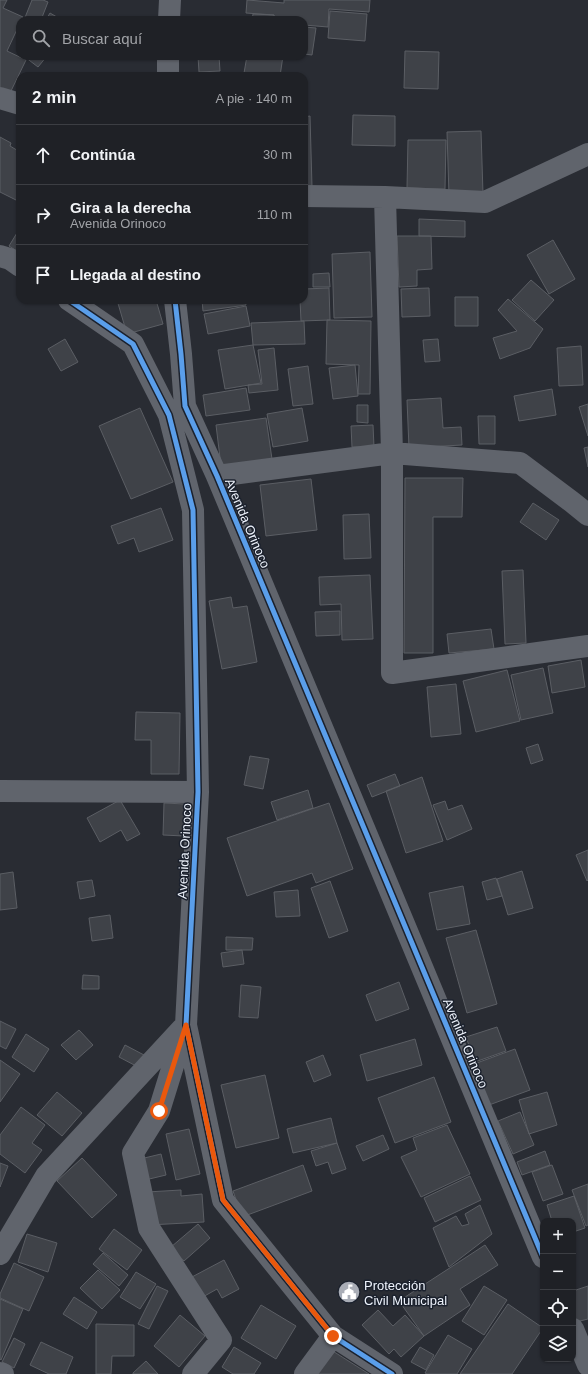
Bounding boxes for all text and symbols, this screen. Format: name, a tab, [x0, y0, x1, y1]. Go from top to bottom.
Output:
search box	[16, 16, 308, 60]
icon: search	[30, 27, 52, 49]
text: Buscar aquí	[62, 30, 142, 47]
text: 2 min	[32, 88, 76, 107]
text: A pie · 140 m	[215, 91, 292, 106]
icon: ahead	[32, 144, 54, 166]
text: Continúa	[70, 146, 135, 163]
text: 30 m	[263, 147, 292, 162]
text: Gira a la derecha	[70, 199, 191, 216]
icon: right	[32, 204, 54, 226]
text: 110 m	[257, 207, 292, 222]
text: Avenida Orinoco	[70, 216, 166, 231]
icon: arrive	[32, 264, 54, 286]
text: Llegada al destino	[70, 266, 201, 283]
street label: Avenida Orinoco	[222, 476, 273, 570]
street label: Avenida Orinoco	[175, 803, 194, 899]
street label: Avenida Orinoco	[440, 996, 491, 1090]
route start	[150, 1102, 168, 1120]
map controls	[540, 1218, 576, 1362]
button: +	[540, 1218, 576, 1254]
button: −	[540, 1254, 576, 1290]
place label: Protección Civil Municipal	[364, 1278, 447, 1308]
public building icon: Protección Civil Municipal	[336, 1279, 362, 1305]
button: locate	[540, 1290, 576, 1326]
button: layers	[540, 1326, 576, 1362]
route end	[324, 1327, 342, 1345]

